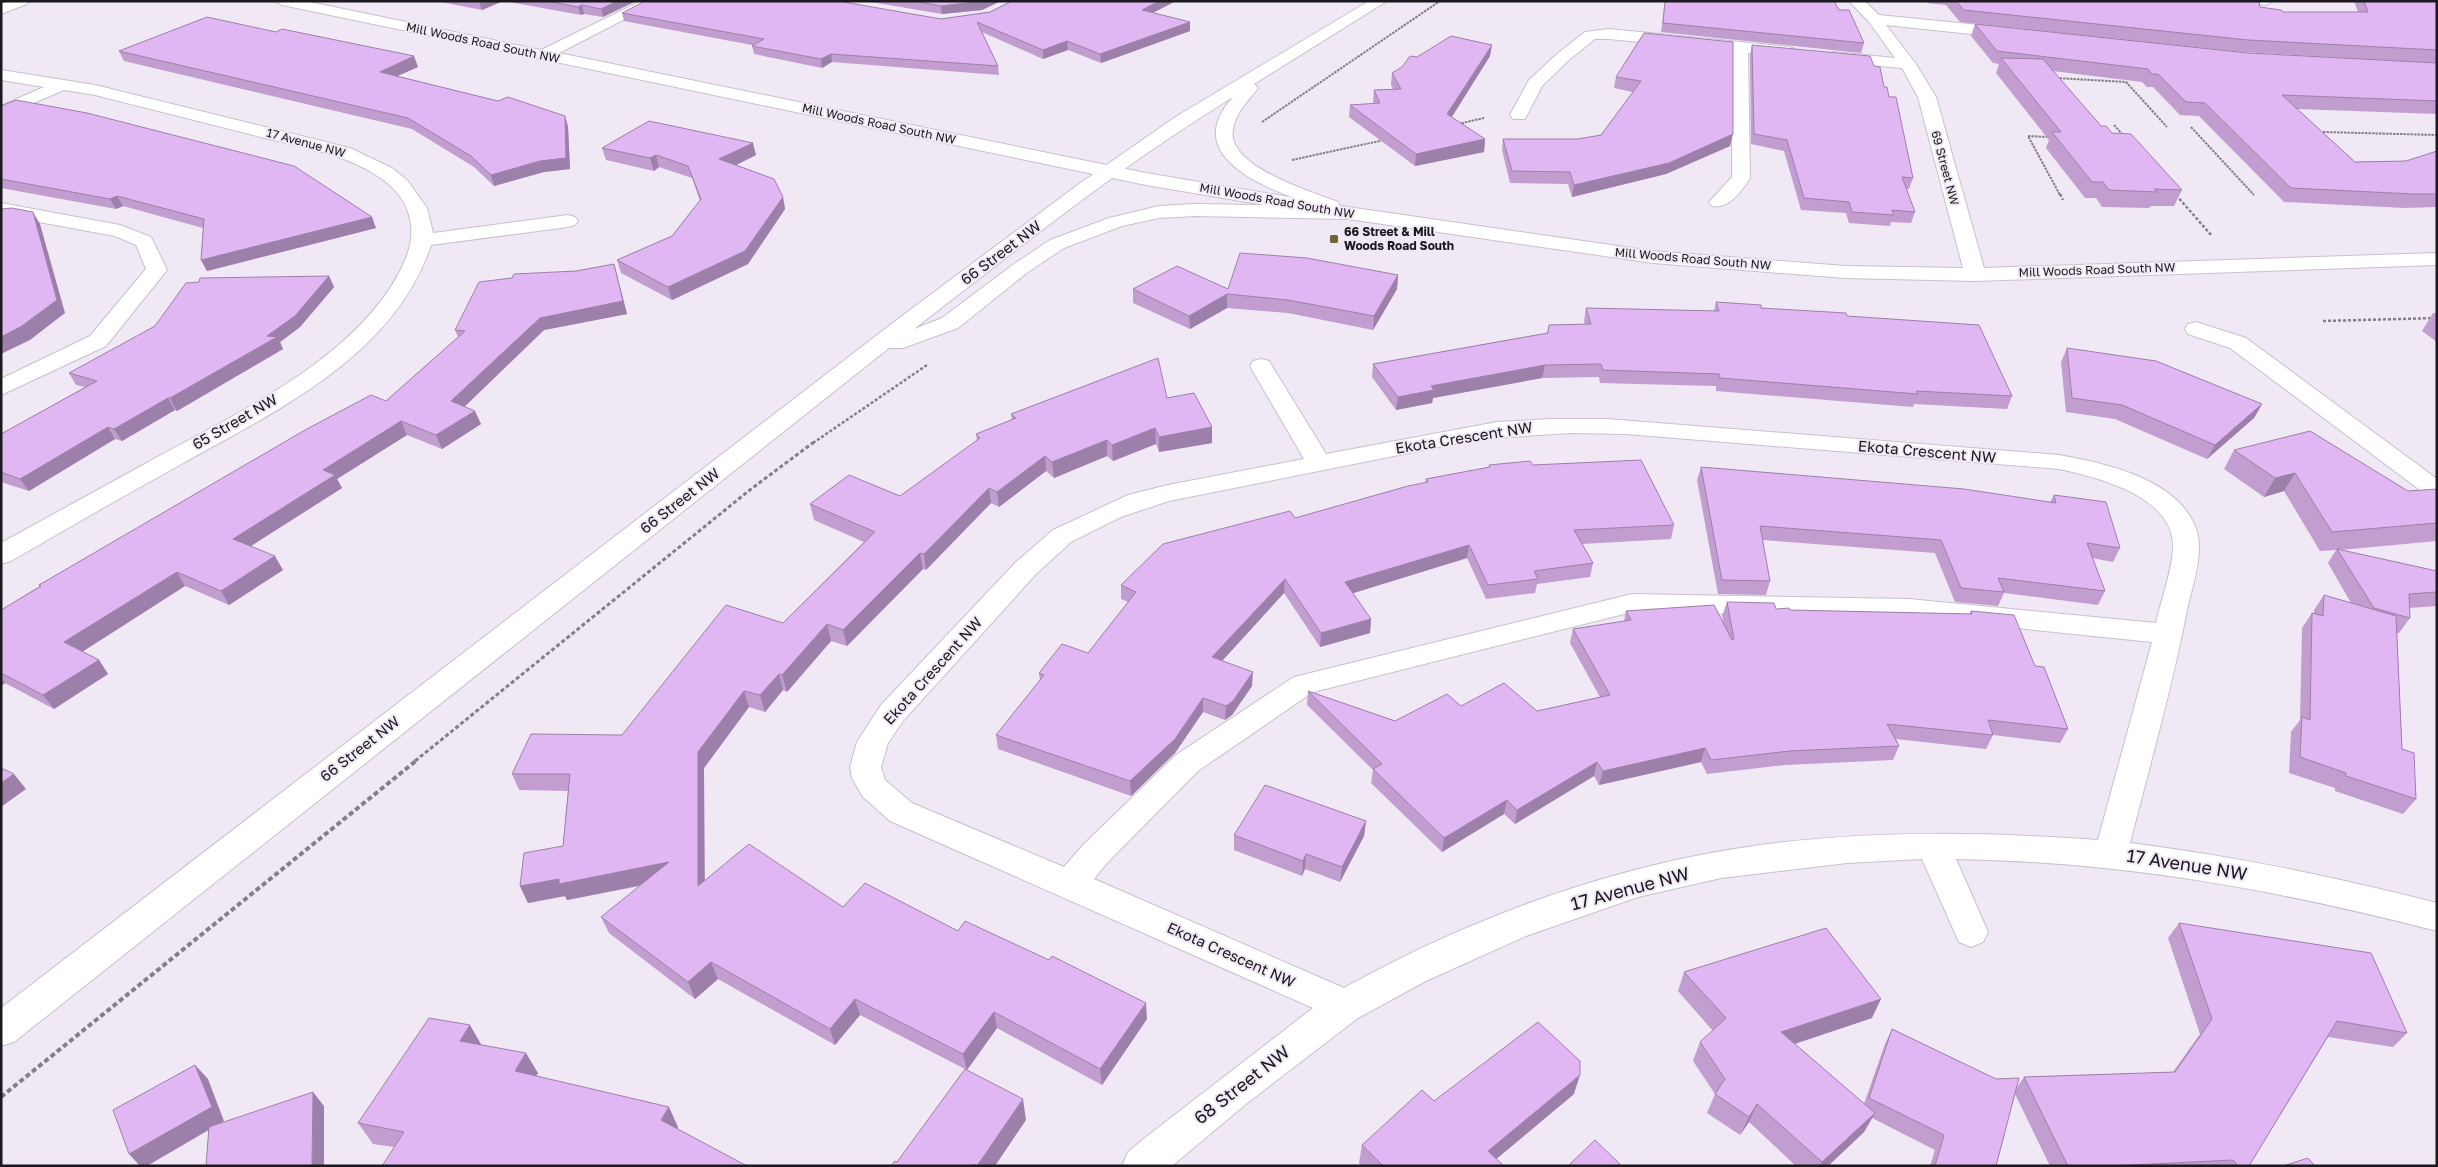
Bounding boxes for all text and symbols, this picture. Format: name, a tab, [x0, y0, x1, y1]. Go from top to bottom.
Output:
street label: Mill Woods Road South NW	[405, 19, 562, 66]
street label: Mill Woods Road South NW	[801, 100, 958, 147]
street label: 17 Avenue NW	[265, 125, 348, 160]
street label: 69 Street NW	[1928, 129, 1963, 207]
street label: Mill Woods Road South NW	[1199, 180, 1356, 222]
street label: 66 Street NW	[957, 216, 1044, 288]
place label: 66 Street & Mill Woods Road South	[1344, 224, 1454, 253]
marker: 66 Street & Mill Woods Road South	[1328, 233, 1340, 245]
street label: Mill Woods Road South NW	[1614, 244, 1772, 273]
street label: Mill Woods Road South NW	[2018, 259, 2176, 280]
street label: 65 Street NW	[189, 389, 280, 453]
street label: Ekota Crescent NW	[1394, 417, 1534, 457]
street label: Ekota Crescent NW	[1857, 436, 1997, 466]
street label: 66 Street NW	[636, 464, 723, 537]
street label: Ekota Crescent NW	[879, 613, 985, 728]
street label: 66 Street NW	[316, 712, 403, 785]
street label: 17 Avenue NW	[2125, 844, 2249, 884]
street label: 17 Avenue NW	[1568, 862, 1691, 914]
street label: Ekota Crescent NW	[1164, 918, 1298, 990]
street label: 68 Street NW	[1189, 1040, 1294, 1128]

